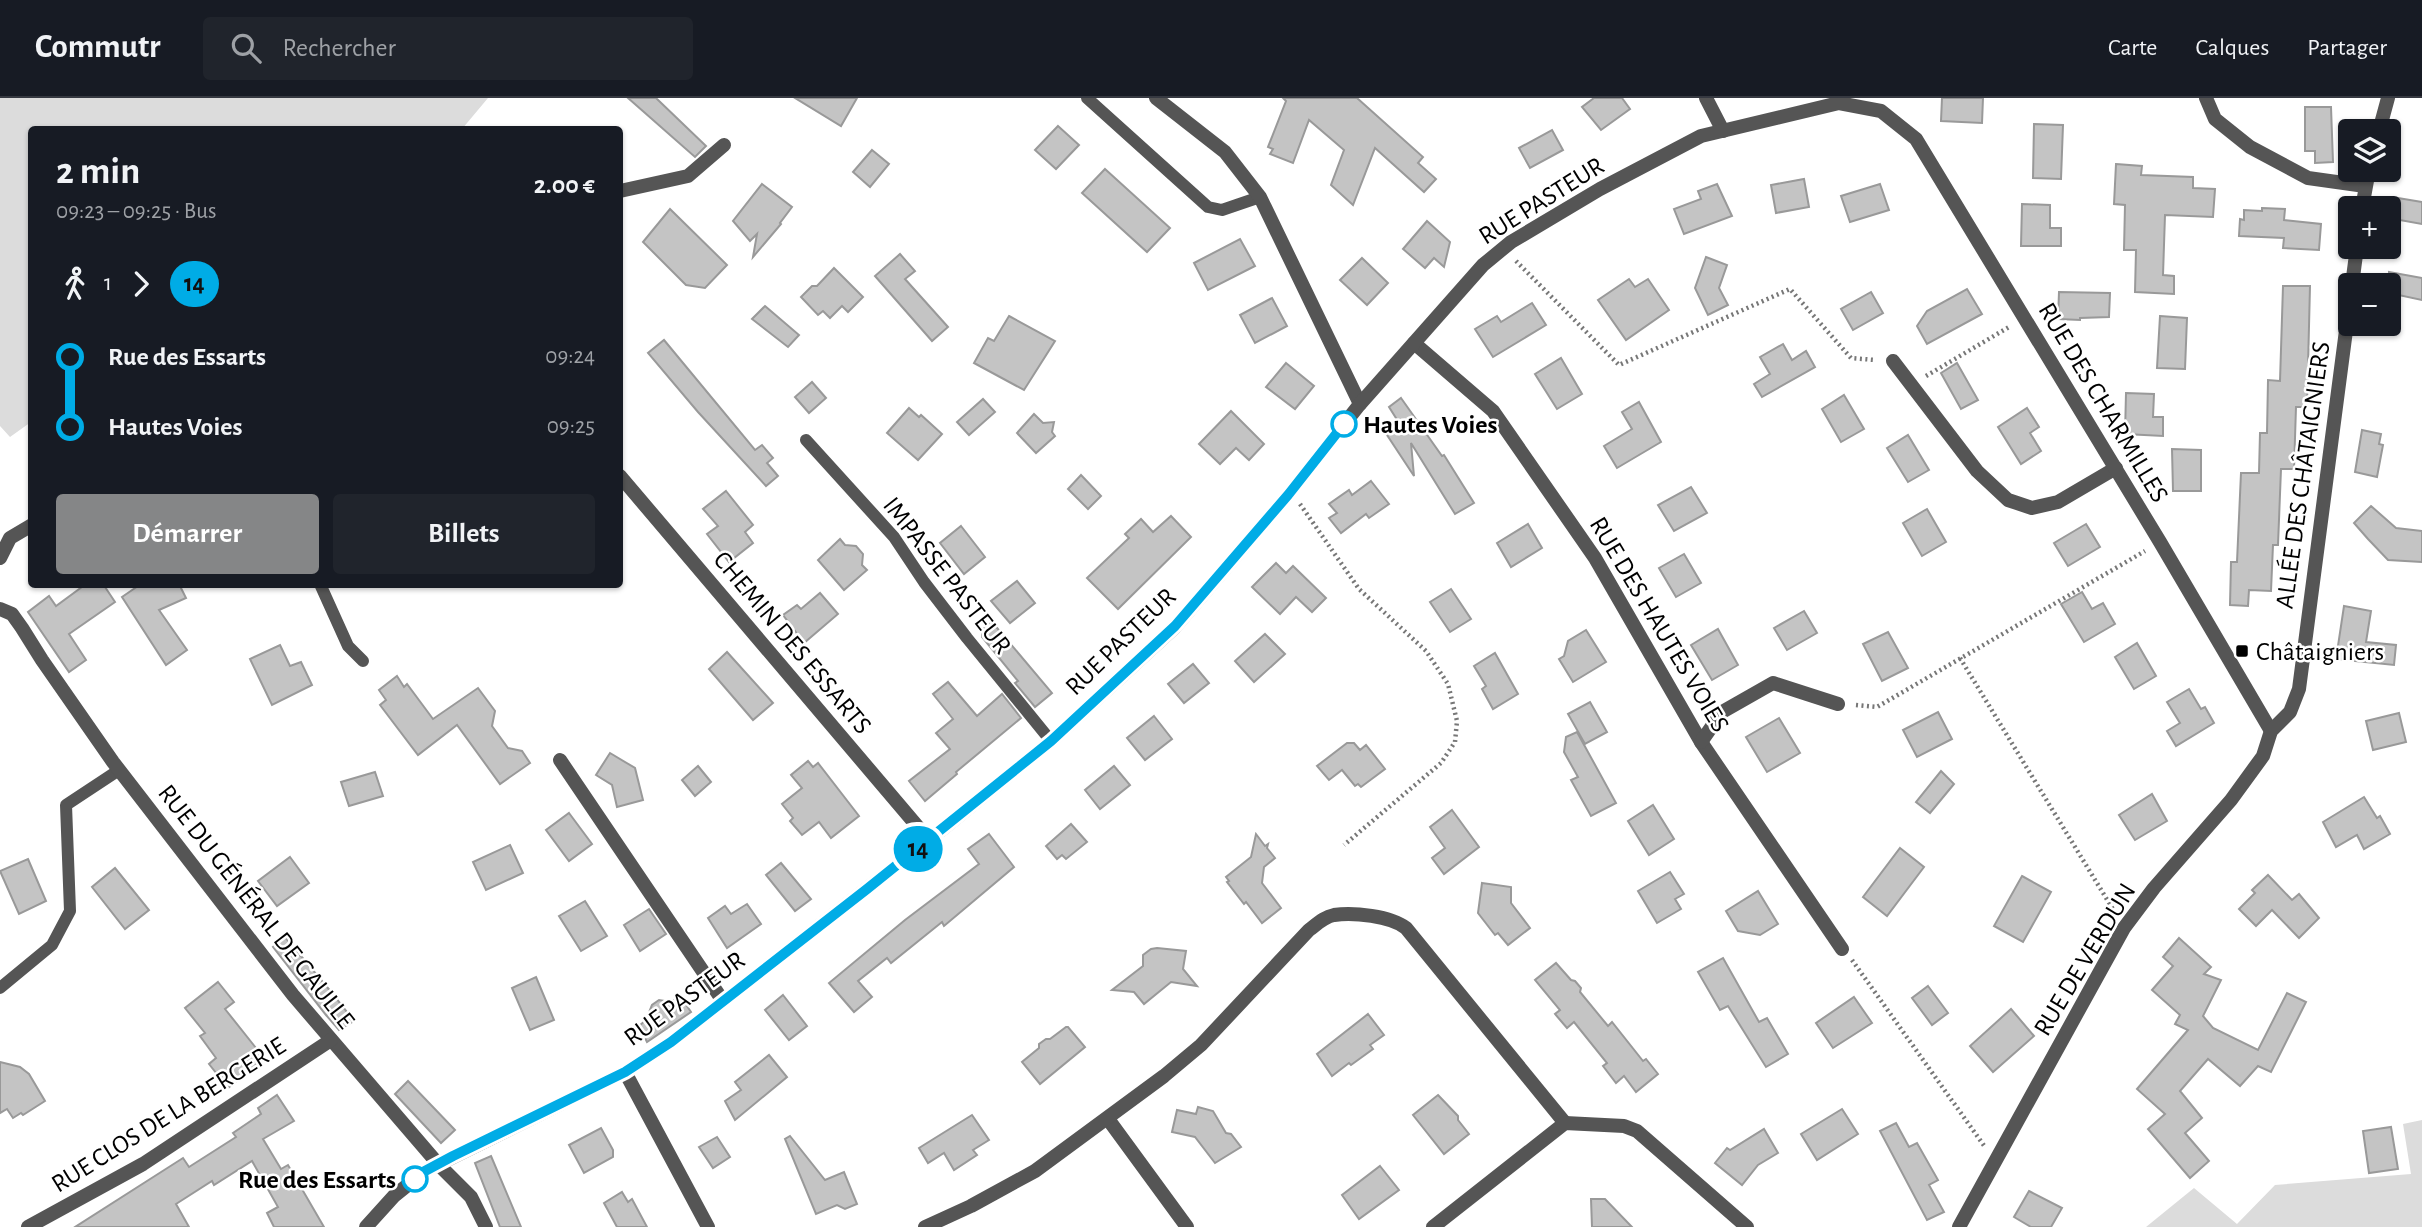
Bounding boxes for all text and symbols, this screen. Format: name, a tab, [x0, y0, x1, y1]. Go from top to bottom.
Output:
search box	[203, 17, 693, 80]
icon: search	[227, 29, 265, 67]
text: Commutr	[35, 31, 161, 64]
text: Rechercher	[283, 35, 396, 61]
text: Carte	[2108, 36, 2157, 60]
text: Calques	[2195, 36, 2269, 60]
text: Partager	[2307, 36, 2387, 60]
map controls	[2338, 119, 2401, 336]
button: layers	[2338, 119, 2401, 182]
street label: RUE PASTEUR	[1474, 152, 1609, 250]
text: 2 min	[56, 153, 140, 191]
text: 2.00 €	[534, 172, 595, 198]
button: +	[2338, 196, 2401, 259]
text: 09:23 – 09:25 · Bus	[56, 200, 216, 223]
icon: walk	[56, 265, 94, 303]
icon: forward	[122, 265, 160, 303]
text: 1	[104, 272, 112, 295]
text: 14	[184, 272, 205, 296]
button: −	[2338, 273, 2401, 336]
street label: RUE DES CHARMILLES	[2033, 298, 2173, 507]
street label: ALLÉE DES CHÂTAIGNIERS	[2269, 340, 2335, 610]
text: Rue des Essarts	[108, 344, 266, 370]
text: 09:24	[545, 345, 595, 368]
marker: Hautes Voies	[1331, 411, 1357, 437]
place label: Hautes Voies	[1363, 412, 1497, 438]
text: Hautes Voies	[108, 414, 242, 440]
text: 09:25	[547, 415, 595, 438]
street label: IMPASSE PASTEUR	[878, 492, 1016, 659]
button: Démarrer	[56, 494, 319, 574]
button: Billets	[333, 494, 595, 574]
street label: RUE DES HAUTES VOIES	[1585, 512, 1734, 737]
street label: CHEMIN DES ESSARTS	[709, 546, 876, 739]
street label: RUE PASTEUR	[1061, 583, 1181, 700]
place label: Châtaigniers	[2256, 639, 2384, 665]
marker: Châtaigniers	[2234, 643, 2250, 659]
street label: RUE DU GÉNÉRAL DE GAULLE	[153, 779, 361, 1033]
line badge: 14	[886, 826, 950, 872]
text: 14	[908, 837, 928, 861]
street label: RUE DE VERDUN	[2029, 879, 2141, 1040]
street label: RUE PASTEUR	[619, 947, 750, 1051]
street label: RUE CLOS DE LA BERGERIE	[47, 1032, 290, 1197]
marker: Rue des Essarts	[402, 1166, 428, 1192]
place label: Rue des Essarts	[238, 1167, 396, 1193]

